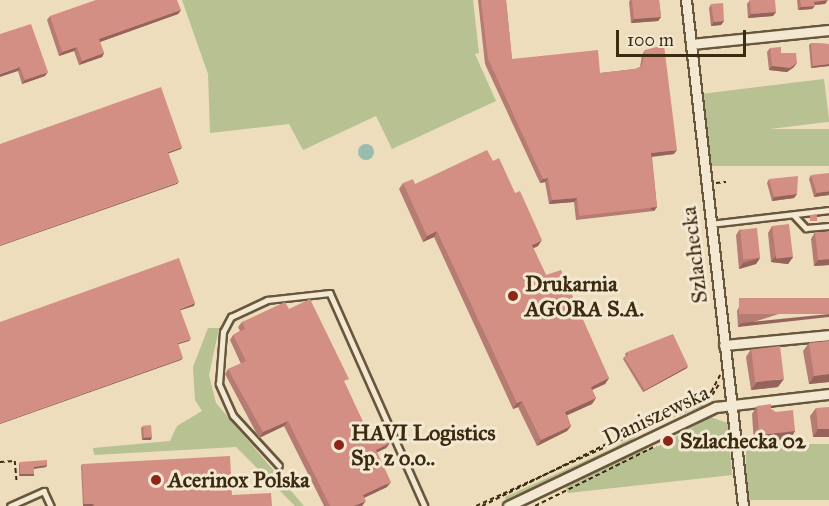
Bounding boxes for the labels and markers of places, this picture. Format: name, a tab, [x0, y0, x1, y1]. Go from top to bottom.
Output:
place label: Drukarnia AGORA S.A.	[525, 270, 644, 322]
marker: Drukarnia AGORA S.A.	[506, 289, 520, 303]
place label: HAVI Logistics Sp. z o.o..	[351, 419, 496, 470]
place label: Szlachecka 02	[680, 428, 806, 454]
marker: Szlachecka 02	[661, 434, 675, 448]
marker: HAVI Logistics Sp. z o.o..	[332, 438, 346, 452]
place label: Acerinox Polska	[168, 467, 310, 493]
marker: Acerinox Polska	[149, 473, 163, 487]

